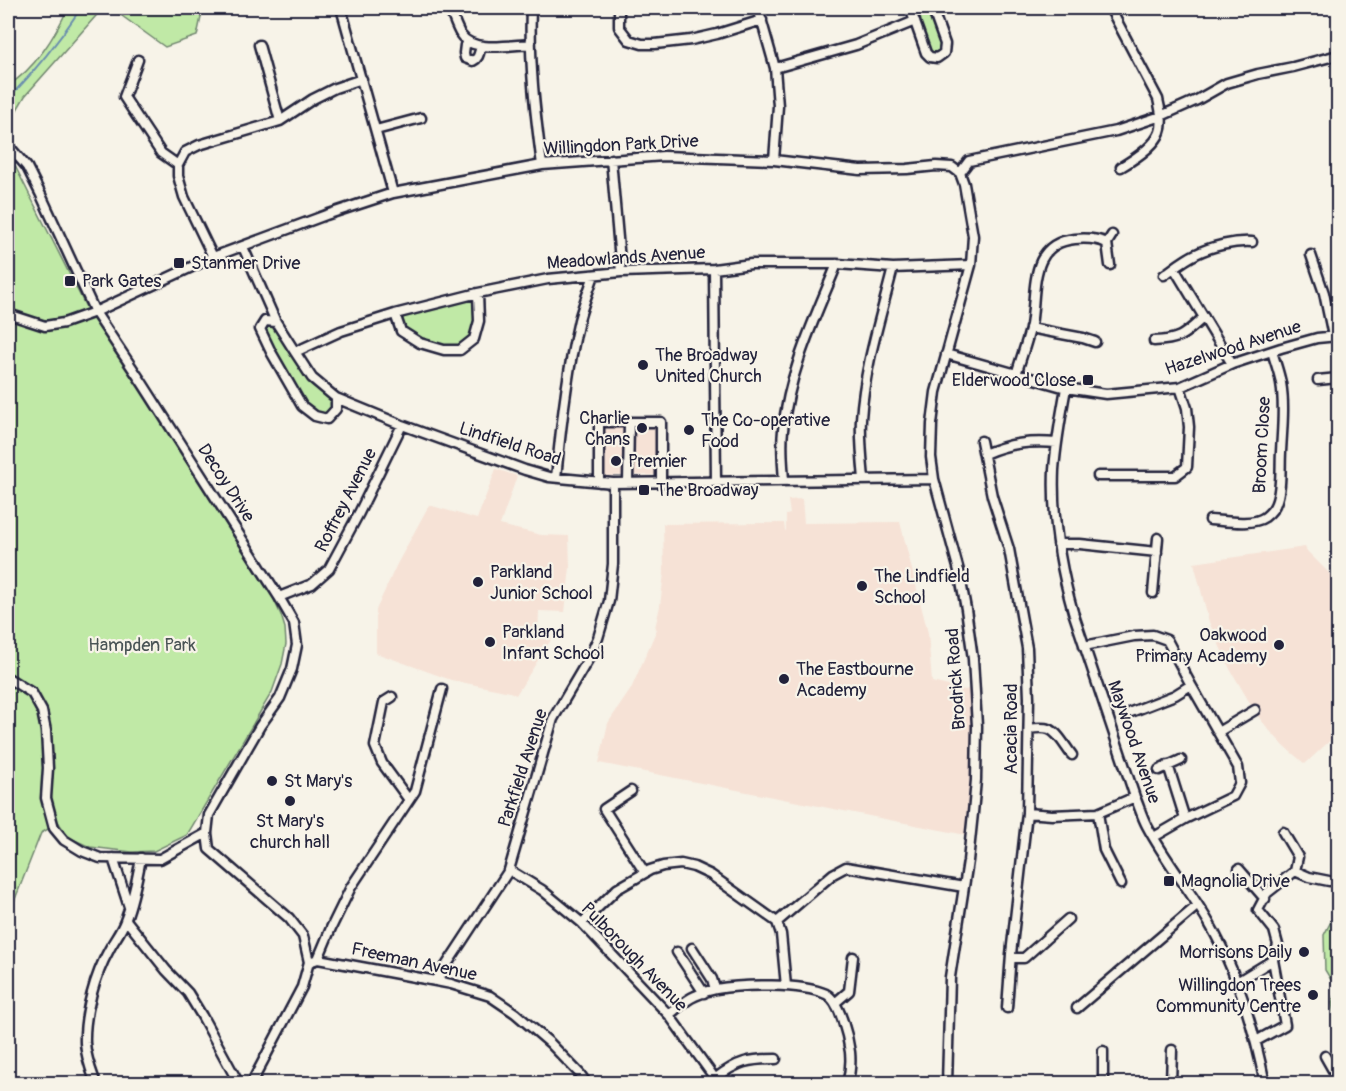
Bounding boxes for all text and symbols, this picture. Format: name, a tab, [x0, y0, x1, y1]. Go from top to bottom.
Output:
street label: Willingdon Park Drive	[543, 129, 699, 161]
street label: Meadowlands Avenue	[546, 241, 706, 275]
place label: Stanmer Drive	[191, 252, 301, 275]
marker: Stanmer Drive	[172, 256, 186, 270]
place label: Park Gates	[82, 270, 161, 293]
marker: Park Gates	[63, 274, 77, 288]
street label: Hazelwood Avenue	[1162, 315, 1304, 381]
place label: The Broadway United Church	[655, 344, 762, 388]
marker: The Broadway United Church	[636, 358, 650, 372]
place label: Elderwood Close	[952, 369, 1076, 392]
marker: Elderwood Close	[1081, 373, 1095, 387]
street label: Broom Close	[1248, 396, 1276, 494]
place label: Charlie Chans	[579, 407, 630, 451]
place label: The Co-operative Food	[701, 409, 830, 453]
street label: Lindfield Road	[456, 417, 564, 471]
marker: Charlie Chans	[635, 421, 649, 435]
marker: The Co-operative Food	[682, 423, 696, 437]
street label: Decoy Drive	[192, 439, 260, 527]
street label: Roffrey Avenue	[310, 444, 382, 556]
place label: Premier	[628, 450, 687, 473]
marker: Premier	[609, 454, 623, 468]
place label: The Broadway	[656, 479, 759, 502]
marker: The Broadway	[637, 483, 651, 497]
place label: Parkland Junior School	[490, 561, 593, 605]
place label: The Lindfield School	[874, 565, 970, 609]
marker: Parkland Junior School	[471, 575, 485, 589]
marker: The Lindfield School	[855, 579, 869, 593]
place label: Parkland Infant School	[502, 621, 605, 665]
place label: Oakwood Primary Academy	[1135, 624, 1267, 668]
street label: Brodrick Road	[941, 627, 971, 731]
park label: Hampden Park	[88, 634, 196, 657]
marker: Parkland Infant School	[483, 635, 497, 649]
marker: Oakwood Primary Academy	[1272, 638, 1286, 652]
place label: The Eastbourne Academy	[796, 658, 913, 702]
marker: The Eastbourne Academy	[777, 672, 791, 686]
street label: Maywood Avenue	[1102, 677, 1166, 807]
street label: Acacia Road	[1000, 683, 1023, 775]
street label: Parkfield Avenue	[493, 706, 553, 830]
place label: St Mary's	[284, 770, 352, 793]
marker: St Mary's	[265, 774, 279, 788]
marker: St Mary's church hall	[283, 794, 297, 808]
place label: St Mary's church hall	[250, 810, 330, 854]
place label: Magnolia Drive	[1181, 870, 1290, 893]
marker: Magnolia Drive	[1162, 874, 1176, 888]
street label: Pulborough Avenue	[576, 897, 692, 1017]
street label: Freeman Avenue	[349, 937, 479, 987]
place label: Morrisons Daily	[1179, 941, 1292, 964]
marker: Morrisons Daily	[1297, 945, 1311, 959]
place label: Willingdon Trees Community Centre	[1156, 974, 1301, 1018]
marker: Willingdon Trees Community Centre	[1306, 988, 1320, 1002]

